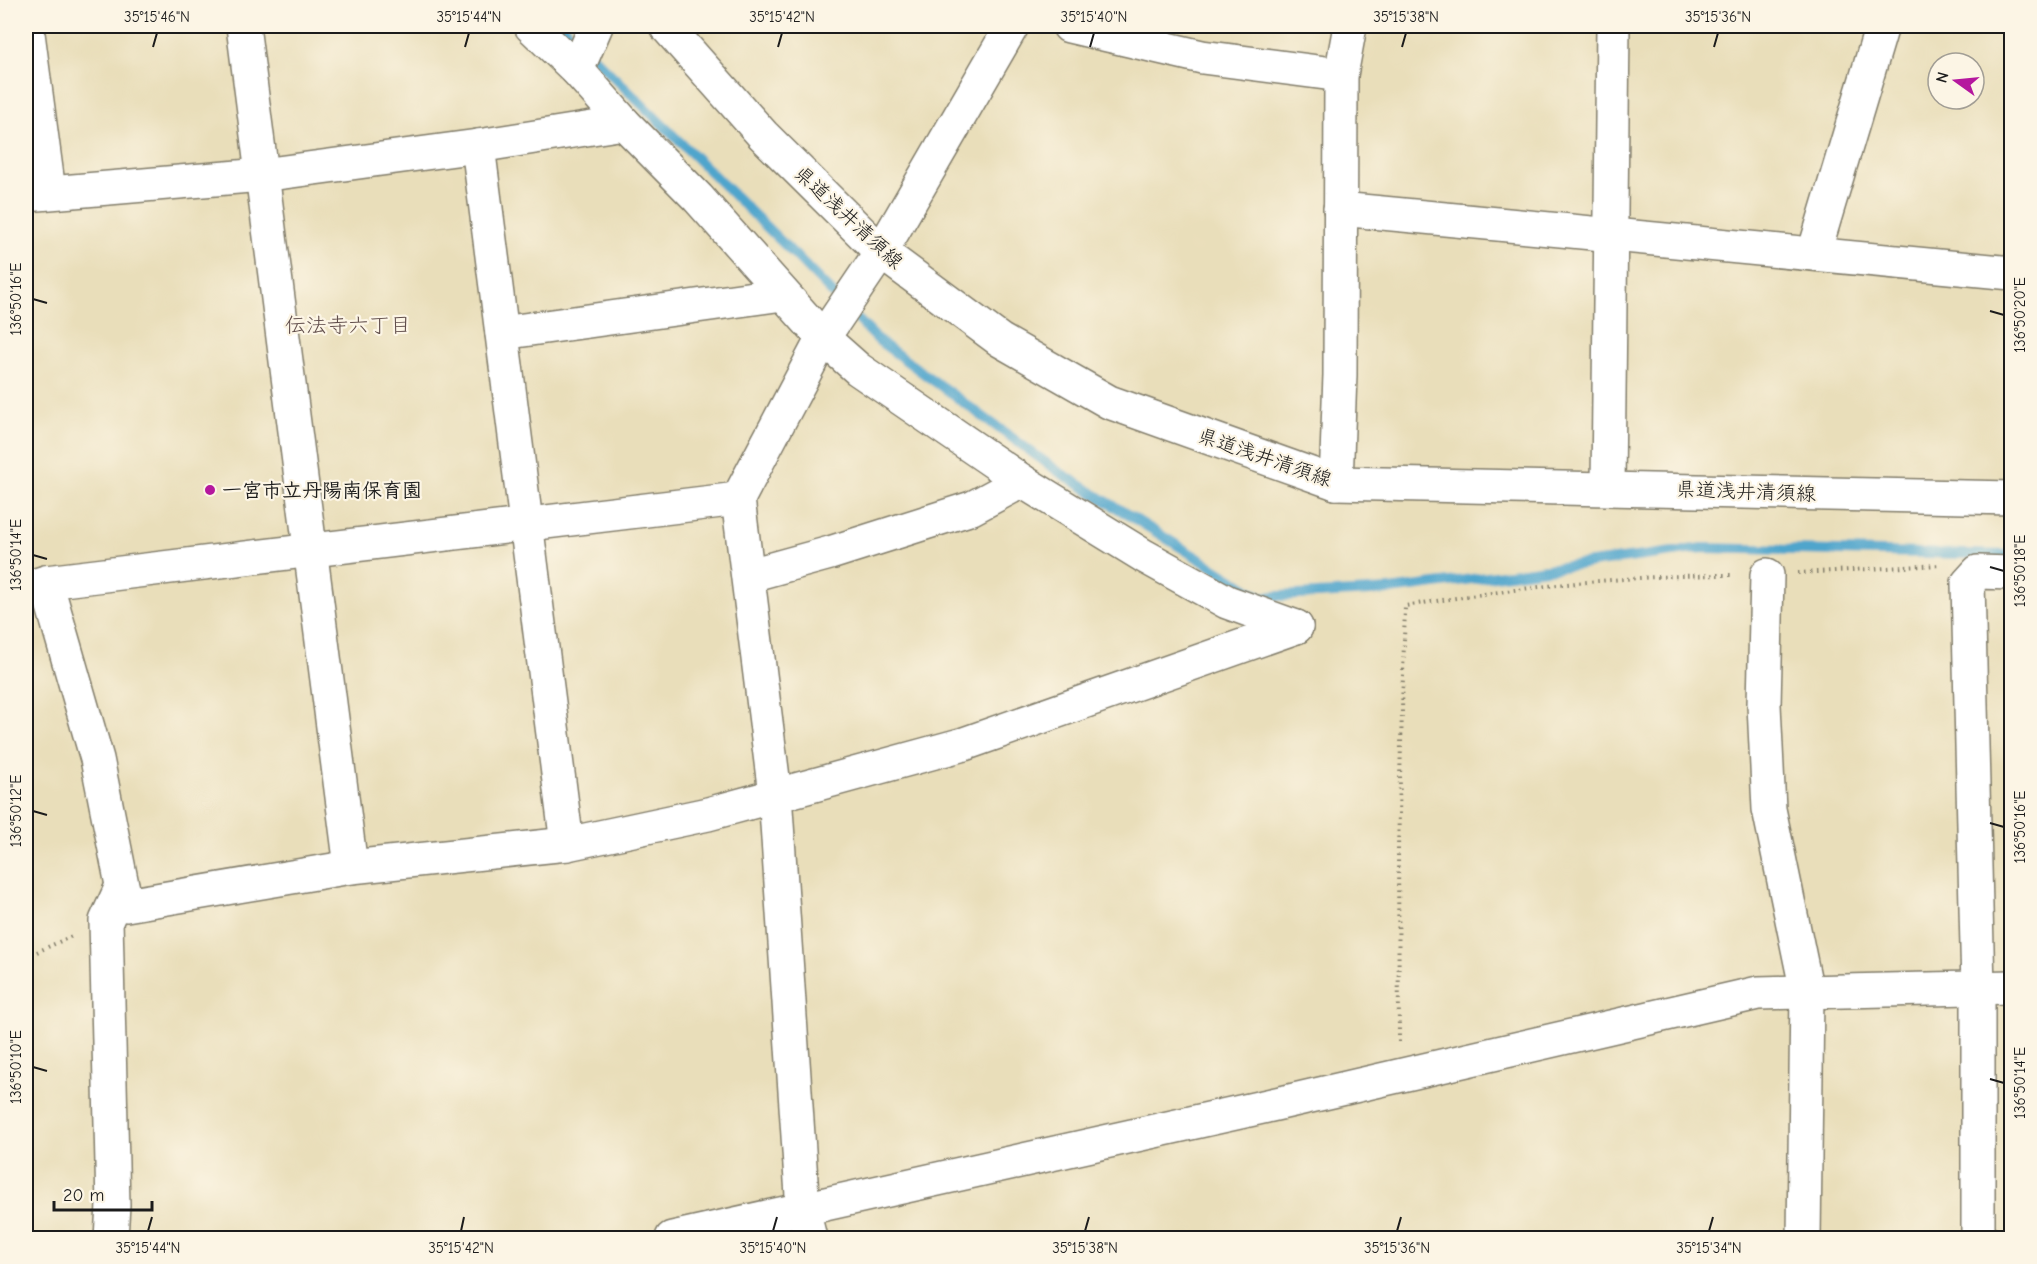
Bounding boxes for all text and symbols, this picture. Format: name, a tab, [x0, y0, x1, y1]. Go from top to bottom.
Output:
text: 35°15'46"N	[124, 8, 190, 26]
text: 35°15'44"N	[437, 8, 501, 26]
text: 35°15'42"N	[749, 8, 815, 26]
text: 35°15'40"N	[1061, 8, 1127, 26]
text: 35°15'38"N	[1373, 8, 1439, 26]
text: 35°15'36"N	[1685, 8, 1751, 26]
north arrow	[1926, 51, 1986, 111]
text: N	[1932, 70, 1953, 85]
street label: 県道浅井清須線	[790, 161, 908, 274]
text: 136°50'16"E	[7, 263, 25, 335]
text: 136°50'20"E	[2011, 277, 2029, 353]
district label: 伝法寺六丁目	[285, 313, 411, 337]
street label: 県道浅井清須線	[1195, 424, 1335, 491]
street label: 県道浅井清須線	[1676, 478, 1816, 505]
place label: 一宮市立丹陽南保育園	[222, 479, 422, 502]
marker: 一宮市立丹陽南保育園	[203, 483, 217, 497]
text: 136°50'14"E	[7, 519, 25, 591]
text: 136°50'18"E	[2011, 535, 2029, 607]
text: 136°50'12"E	[7, 775, 25, 847]
text: 136°50'16"E	[2011, 791, 2029, 863]
text: 136°50'10"E	[7, 1030, 25, 1104]
text: 136°50'14"E	[2011, 1047, 2029, 1119]
scale bar	[54, 1174, 152, 1212]
text: 20 m	[63, 1185, 104, 1206]
text: 35°15'44"N	[116, 1239, 180, 1257]
text: 35°15'42"N	[428, 1239, 494, 1257]
text: 35°15'40"N	[740, 1239, 806, 1257]
text: 35°15'38"N	[1052, 1239, 1118, 1257]
text: 35°15'36"N	[1364, 1239, 1430, 1257]
text: 35°15'34"N	[1676, 1239, 1742, 1257]

